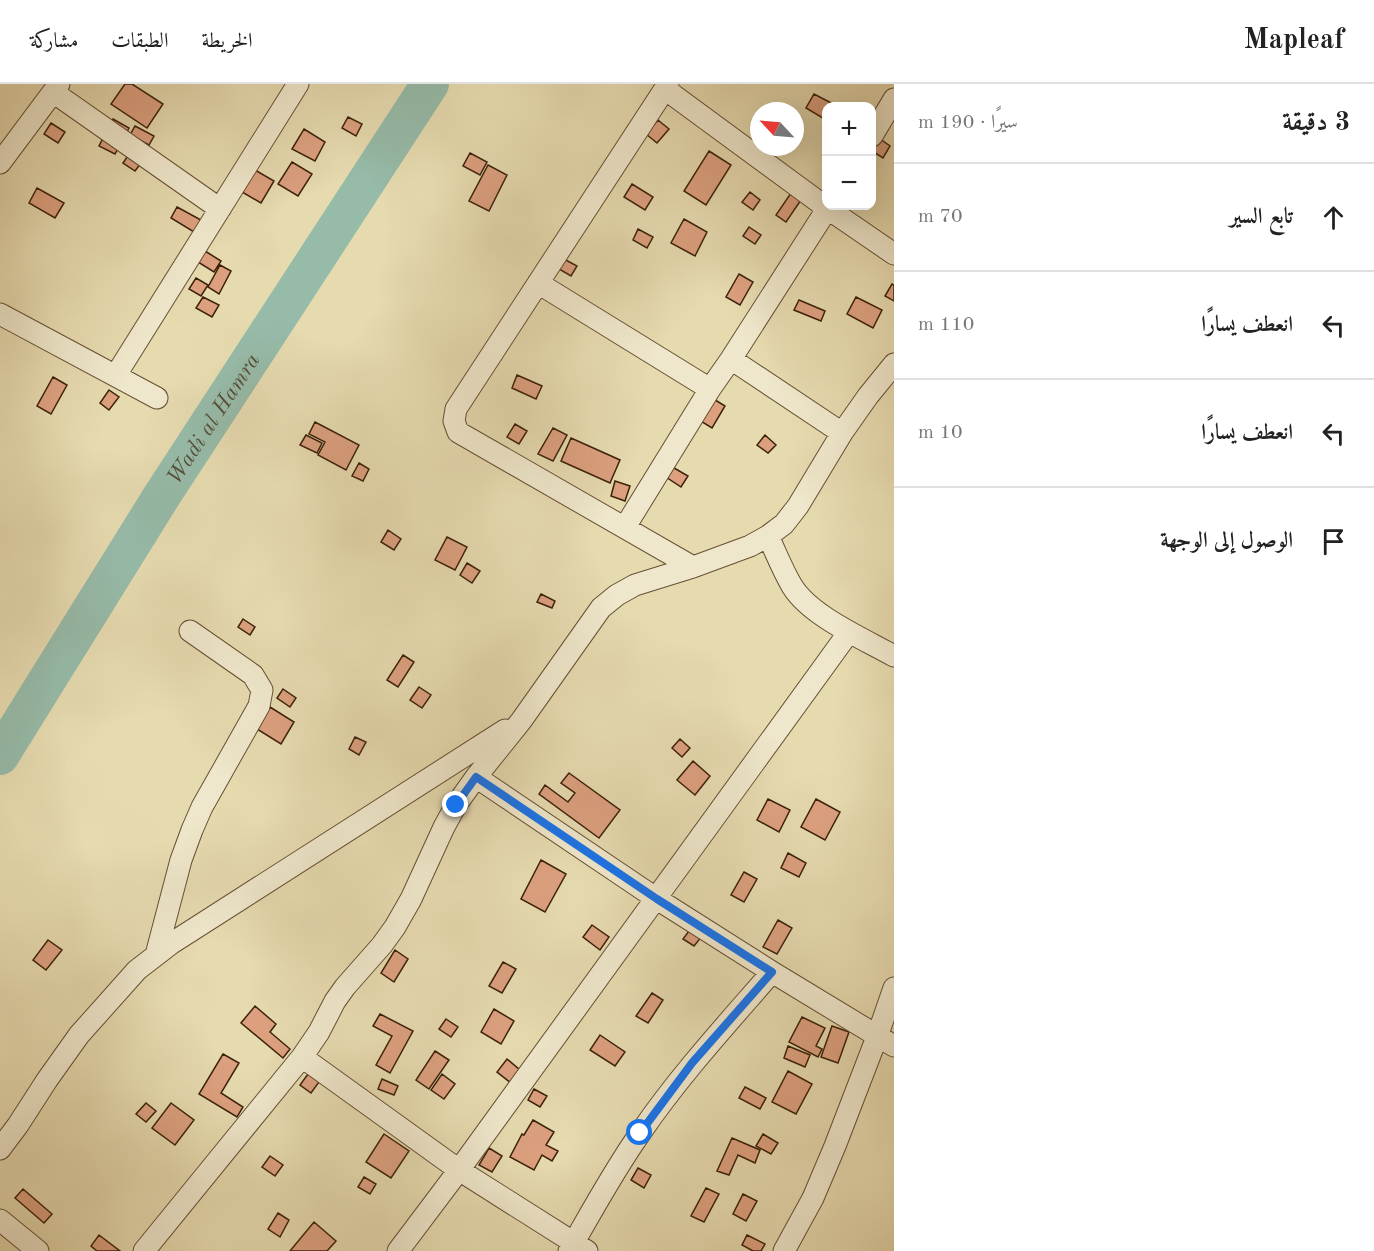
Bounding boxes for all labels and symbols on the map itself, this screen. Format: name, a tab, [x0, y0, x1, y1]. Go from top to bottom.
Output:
north arrow	[750, 102, 804, 156]
water label: Wadi al Hamra	[163, 350, 265, 489]
route end	[442, 791, 468, 817]
route start	[626, 1119, 652, 1145]

